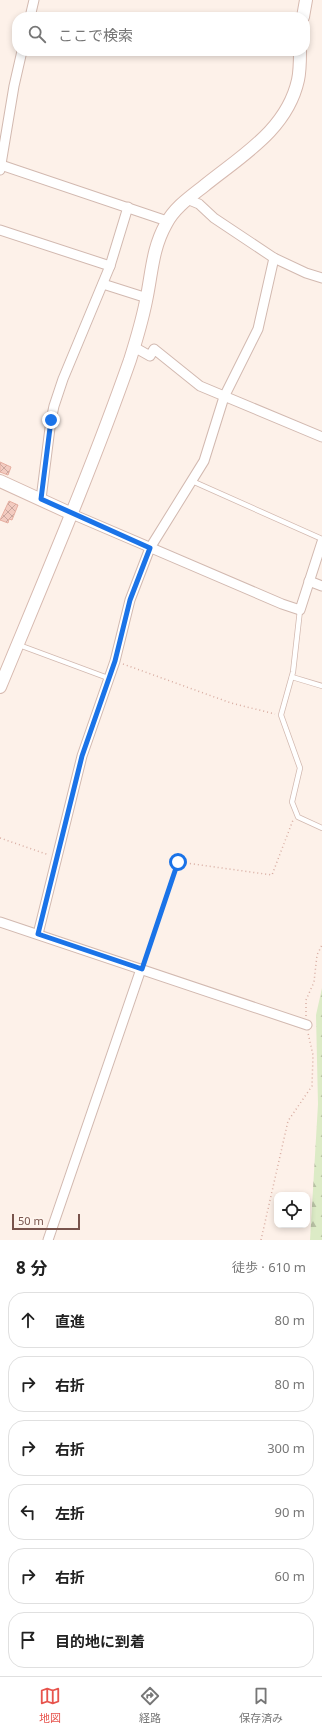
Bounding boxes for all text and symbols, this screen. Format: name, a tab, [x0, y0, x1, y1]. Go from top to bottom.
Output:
search box	[12, 12, 310, 56]
icon: search	[26, 23, 48, 45]
text: ここで検索	[58, 25, 133, 45]
route end	[42, 411, 60, 429]
route start	[169, 853, 187, 871]
map controls	[274, 1192, 310, 1228]
button: locate	[274, 1192, 310, 1228]
scale bar	[12, 1212, 80, 1231]
text: 50 m	[18, 1213, 44, 1228]
text: 8 分	[16, 1256, 47, 1279]
text: 徒歩 · 610 m	[232, 1258, 306, 1276]
icon: ahead	[17, 1309, 39, 1331]
text: 直進	[55, 1311, 85, 1331]
text: 80 m	[275, 1311, 305, 1329]
icon: right	[17, 1373, 39, 1395]
text: 右折	[55, 1375, 85, 1395]
text: 80 m	[275, 1375, 305, 1393]
icon: right	[17, 1437, 39, 1459]
text: 右折	[55, 1439, 85, 1459]
text: 300 m	[267, 1439, 305, 1457]
icon: left	[17, 1501, 39, 1523]
text: 左折	[55, 1503, 85, 1523]
text: 90 m	[275, 1503, 305, 1521]
icon: right	[17, 1565, 39, 1587]
text: 右折	[55, 1567, 85, 1587]
text: 60 m	[275, 1567, 305, 1585]
icon: arrive	[17, 1629, 39, 1651]
text: 目的地に到着	[55, 1631, 145, 1651]
tab: 地図	[39, 1685, 61, 1725]
tab: 経路	[139, 1685, 161, 1725]
tab: 保存済み	[239, 1685, 283, 1725]

